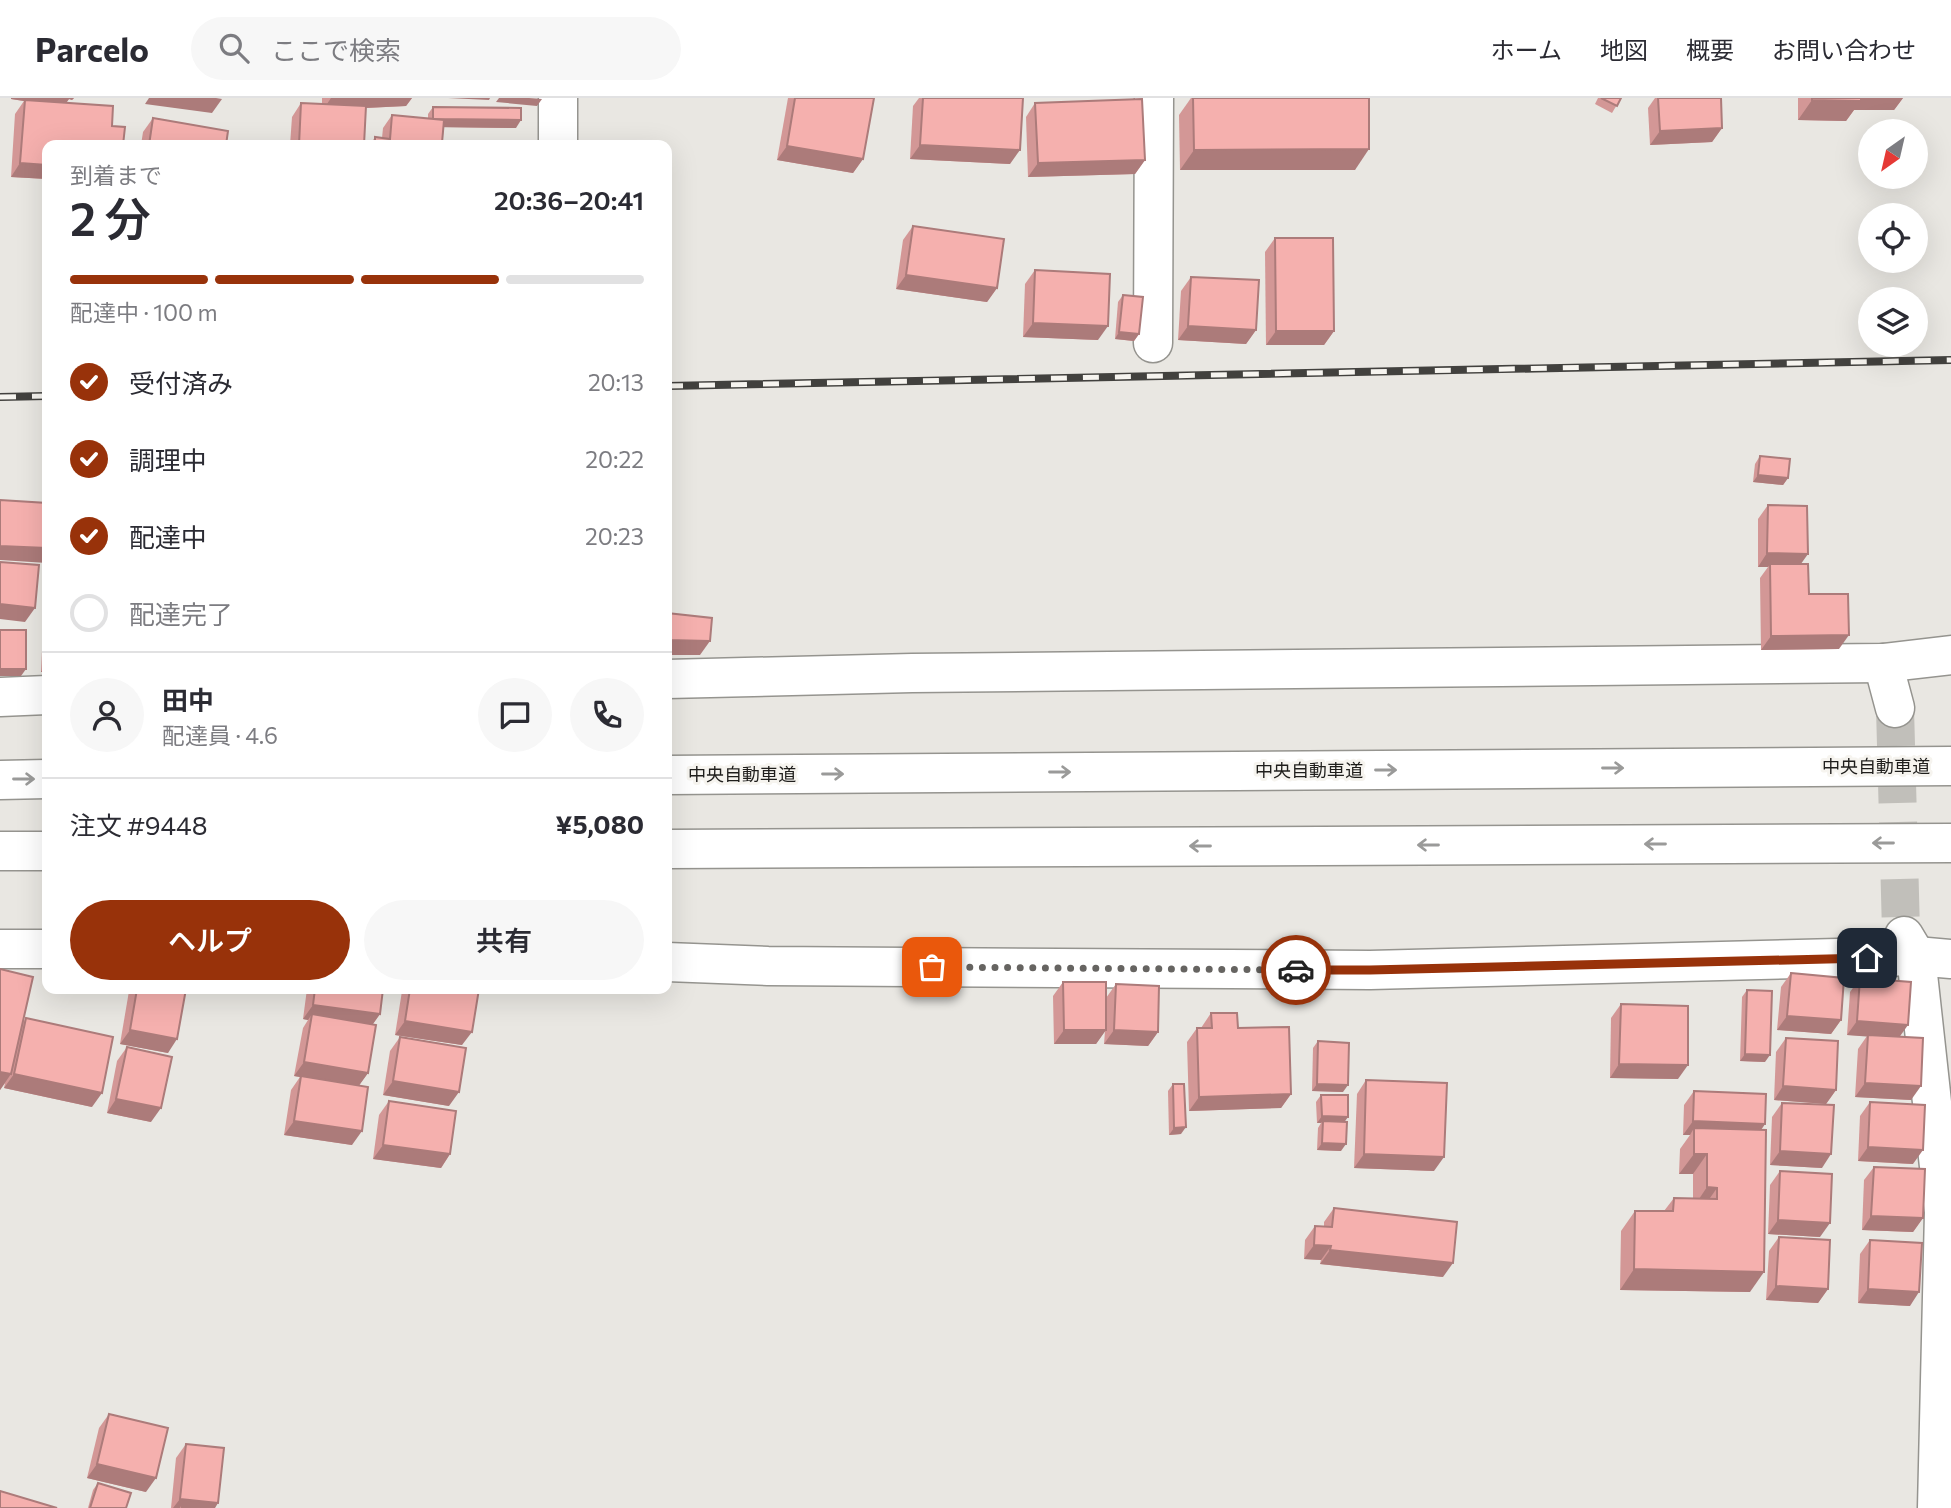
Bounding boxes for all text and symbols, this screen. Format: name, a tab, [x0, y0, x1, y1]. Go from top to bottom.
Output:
search box	[191, 17, 681, 80]
text: Parcelo	[35, 28, 149, 69]
icon: search	[215, 29, 253, 67]
text: ここで検索	[271, 34, 401, 65]
text: ホーム	[1491, 35, 1562, 64]
text: 地図	[1600, 35, 1648, 64]
text: 概要	[1686, 35, 1734, 64]
text: お問い合わせ	[1772, 35, 1916, 64]
north arrow	[1858, 119, 1928, 189]
map controls	[1858, 119, 1928, 357]
text: 到着まで	[70, 161, 162, 189]
text: 20:36–20:41	[494, 184, 644, 215]
text: 2 分	[70, 189, 151, 245]
button: locate	[1858, 203, 1928, 273]
button: layers	[1858, 287, 1928, 357]
text: 配達中 · 100 m	[70, 298, 218, 326]
icon: check	[70, 363, 108, 401]
text: 受付済み	[129, 367, 233, 398]
text: 20:13	[588, 368, 644, 396]
icon: check	[70, 440, 108, 478]
text: 調理中	[129, 444, 207, 475]
text: 20:22	[585, 445, 644, 473]
icon: check	[70, 517, 108, 555]
text: 配達中	[129, 521, 207, 552]
text: 20:23	[585, 522, 644, 550]
text: 配達完了	[129, 598, 233, 629]
button: person	[70, 678, 144, 752]
button: chat	[478, 678, 552, 752]
button: phone	[570, 678, 644, 752]
text: 田中	[162, 684, 214, 715]
text: 配達員 · 4.6	[162, 721, 278, 749]
street label: 中央自動車道	[1822, 755, 1930, 777]
street label: 中央自動車道	[1255, 759, 1363, 781]
one-way arrow	[1602, 761, 1625, 775]
street label: 中央自動車道	[688, 763, 796, 785]
one-way arrow	[1374, 763, 1397, 777]
one-way arrow	[1049, 765, 1072, 779]
one-way arrow	[821, 767, 844, 781]
one-way arrow	[12, 773, 35, 786]
text: ¥5,080	[556, 808, 644, 839]
text: 注文 #9448	[70, 809, 208, 840]
one-way arrow	[1872, 836, 1895, 850]
one-way arrow	[1644, 837, 1667, 851]
one-way arrow	[1417, 838, 1440, 852]
one-way arrow	[1189, 839, 1212, 853]
button: ヘルプ	[70, 900, 350, 980]
button: 共有	[364, 900, 644, 980]
pin	[1837, 928, 1897, 988]
courier	[1261, 935, 1331, 1005]
pin	[902, 937, 962, 997]
icon: home	[1848, 939, 1886, 977]
icon: bag	[913, 948, 951, 986]
icon: car	[1277, 951, 1315, 989]

